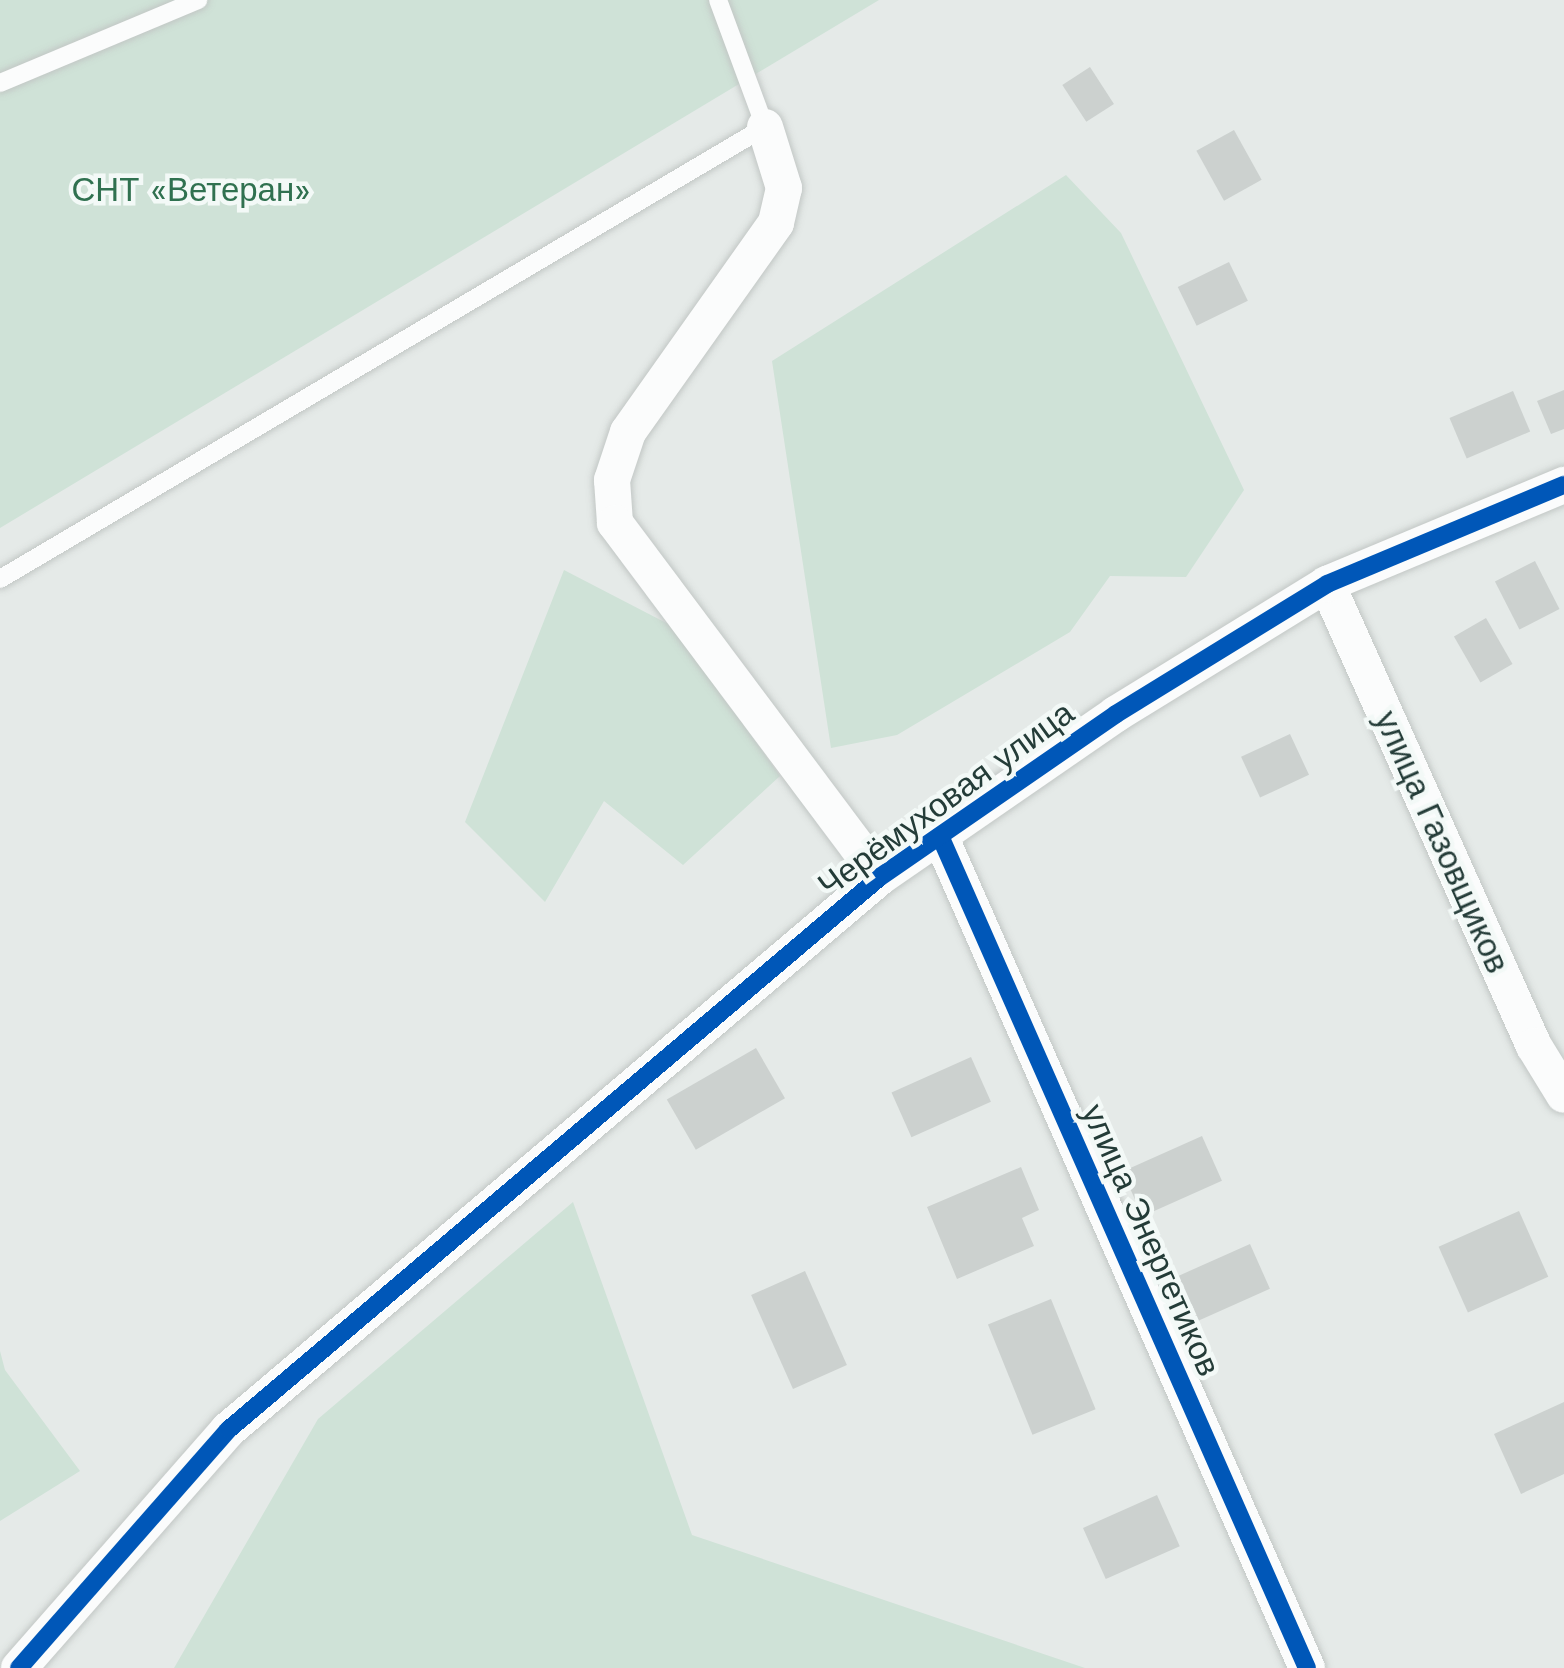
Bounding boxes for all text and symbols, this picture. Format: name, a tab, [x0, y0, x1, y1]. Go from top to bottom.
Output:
park label: СНТ «Ветеран»	[72, 170, 310, 210]
street label: Черёмуховая улица	[810, 693, 1082, 905]
street label: улица Газовщиков	[1366, 705, 1518, 979]
street label: улица Энергетиков	[1073, 1098, 1229, 1382]

